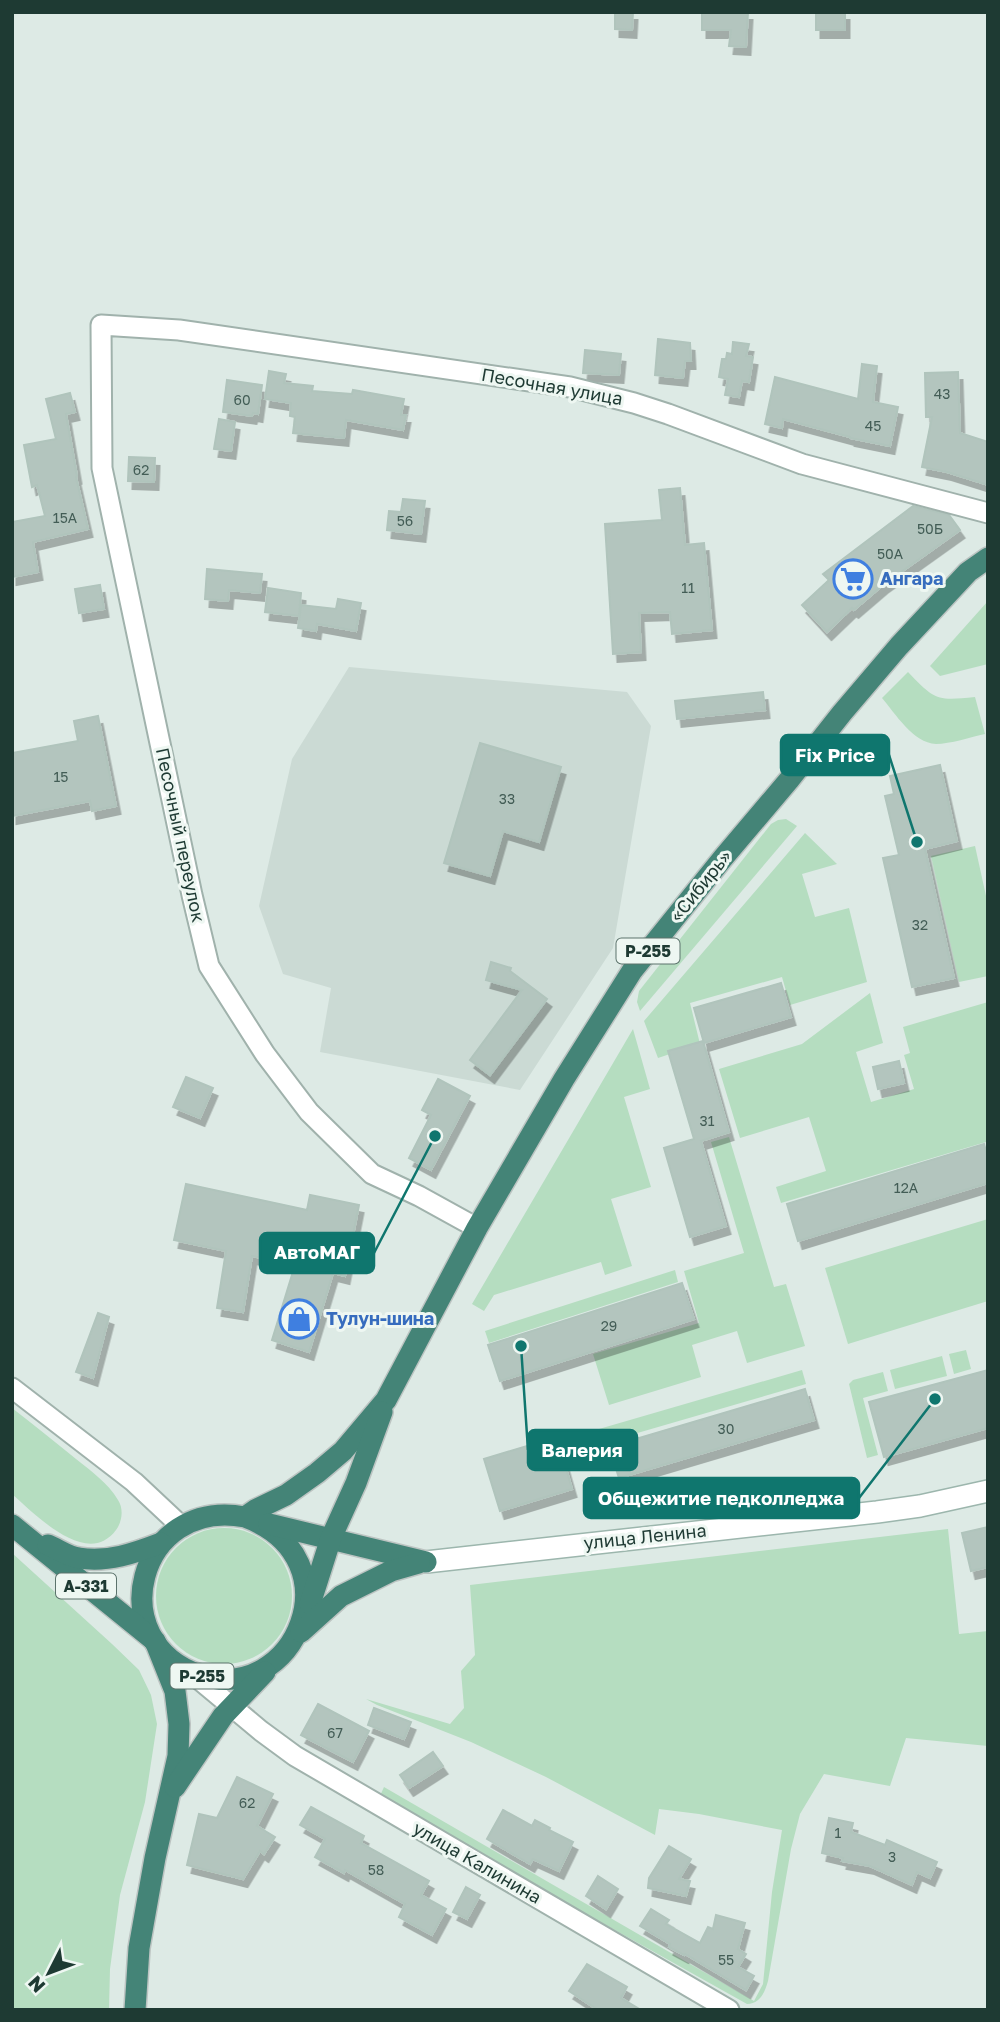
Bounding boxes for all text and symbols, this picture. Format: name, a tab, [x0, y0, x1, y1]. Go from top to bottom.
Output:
street label: Песочная улица	[480, 363, 625, 409]
house number: 43	[934, 385, 950, 402]
house number: 60	[233, 391, 251, 408]
house number: 45	[865, 417, 881, 434]
house number: 62	[133, 461, 149, 478]
house number: 15А	[53, 509, 78, 526]
house number: 56	[397, 512, 413, 529]
house number: 50Б	[917, 520, 943, 537]
house number: 50А	[877, 545, 904, 562]
supermarket icon: Ангара	[832, 558, 874, 600]
place label: Ангара	[880, 567, 944, 589]
house number: 11	[681, 579, 695, 596]
callout: Fix Price	[781, 735, 889, 775]
text: Fix Price	[795, 743, 875, 766]
street label: Песочный переулок	[152, 745, 210, 924]
house number: 15	[54, 768, 68, 785]
house number: 33	[499, 790, 515, 807]
street label: «Сибирь»	[665, 845, 736, 925]
house number: 32	[912, 916, 928, 933]
road number: Р-255	[616, 939, 680, 964]
house number: 31	[700, 1112, 715, 1129]
house number: 12А	[894, 1179, 919, 1196]
callout: АвтоМАГ	[260, 1233, 374, 1273]
text: АвтоМАГ	[274, 1240, 361, 1263]
shop icon: Тулун-шина	[278, 1298, 320, 1340]
place label: Тулун-шина	[326, 1307, 434, 1329]
house number: 29	[601, 1317, 617, 1334]
house number: 30	[718, 1420, 734, 1437]
callout: Валерия	[528, 1430, 637, 1470]
text: Валерия	[541, 1438, 623, 1461]
callout: Общежитие педколледжа	[584, 1478, 859, 1518]
text: Общежитие педколледжа	[598, 1486, 844, 1509]
street label: улица Ленина	[582, 1519, 708, 1553]
road number: А-331	[56, 1574, 116, 1598]
road number: Р-255	[170, 1664, 234, 1688]
house number: 67	[327, 1724, 343, 1741]
house number: 62	[239, 1794, 255, 1811]
street label: улица Калинина	[409, 1816, 546, 1908]
house number: 1	[835, 1824, 842, 1841]
house number: 3	[888, 1848, 896, 1865]
house number: 58	[368, 1861, 384, 1878]
north arrow	[14, 1938, 84, 2008]
house number: 55	[718, 1951, 734, 1968]
text: N	[23, 1972, 49, 1998]

